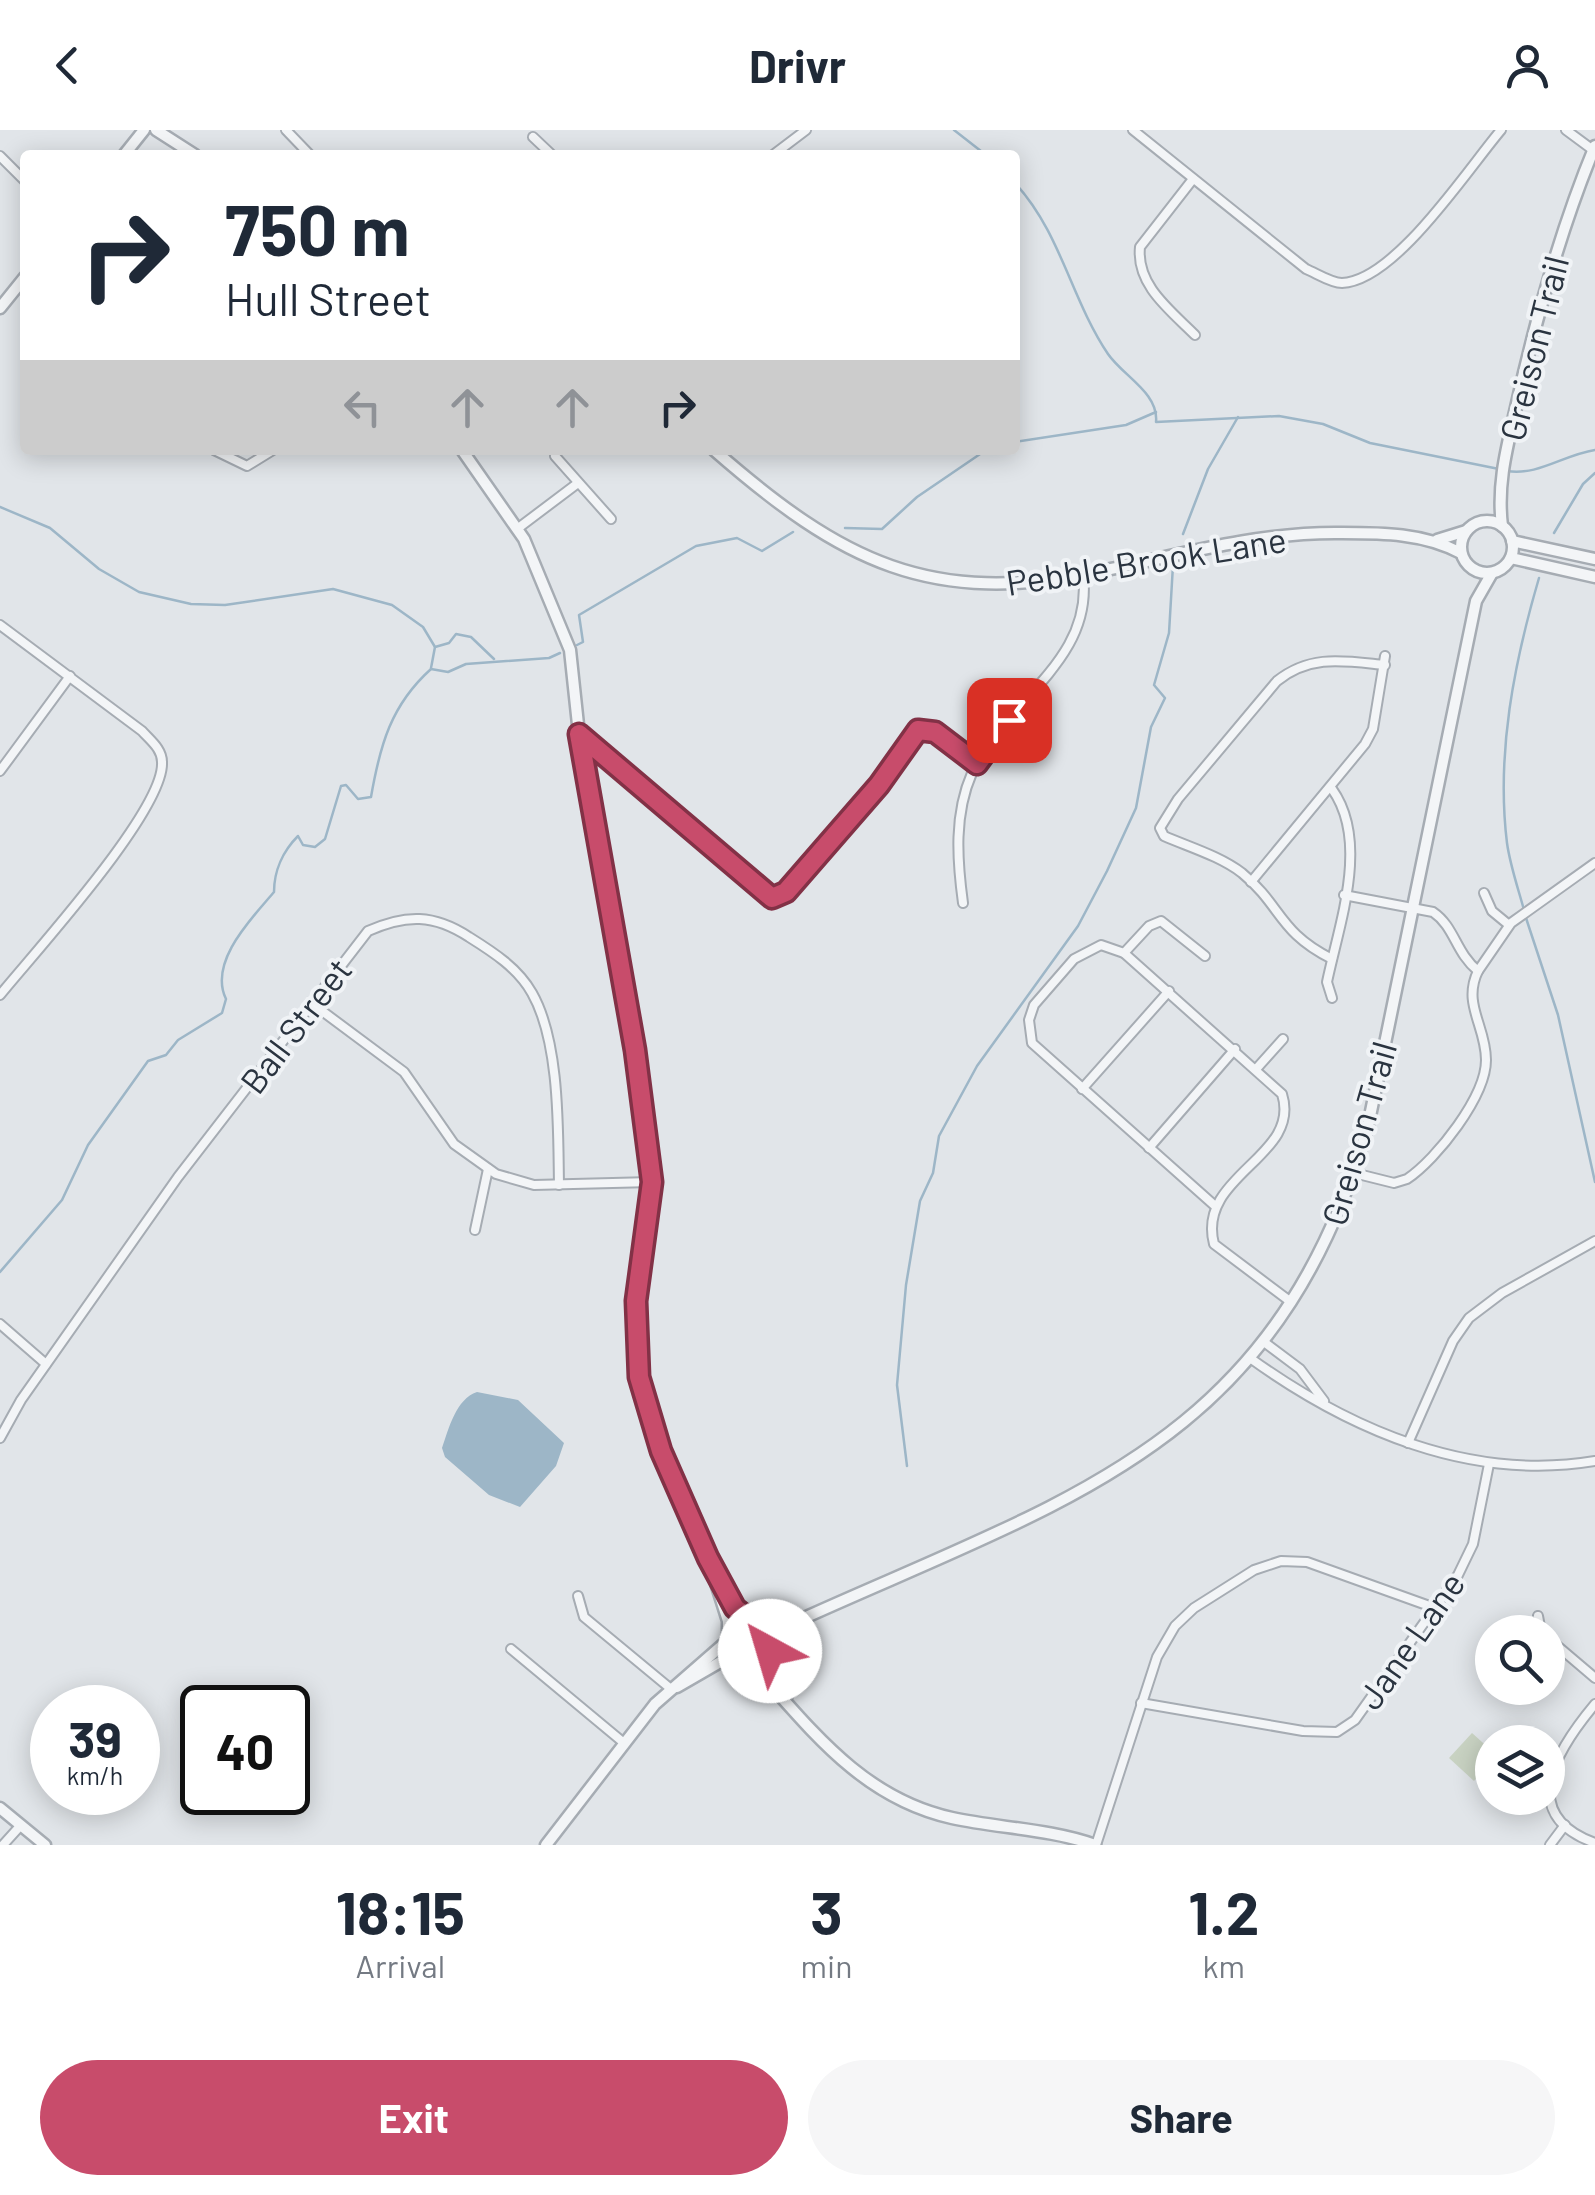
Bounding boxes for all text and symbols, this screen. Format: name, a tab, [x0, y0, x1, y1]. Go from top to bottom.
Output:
icon: back	[40, 38, 95, 93]
text: Drivr	[749, 38, 846, 92]
icon: person	[1500, 38, 1555, 93]
text: 750 m	[225, 186, 410, 270]
icon: right	[60, 190, 190, 320]
street label: Greison Trail	[1490, 251, 1576, 445]
text: Hull Street	[225, 271, 431, 325]
icon: left	[335, 380, 390, 435]
icon: ahead	[440, 380, 495, 435]
icon: ahead	[545, 380, 600, 435]
icon: right	[650, 380, 705, 435]
street label: Pebble Brook Lane	[1003, 517, 1289, 603]
pin	[967, 678, 1052, 763]
icon: arrive	[982, 693, 1037, 748]
street label: Ball Street	[231, 949, 359, 1101]
street label: Greison Trail	[1312, 1036, 1404, 1230]
street label: Jane Lane	[1348, 1563, 1472, 1717]
position arrow	[718, 1599, 822, 1703]
map controls	[1475, 1615, 1565, 1815]
button: search	[1475, 1615, 1565, 1705]
speed limit sign: 40	[180, 1685, 310, 1815]
text: 39	[68, 1708, 122, 1768]
button: layers	[1475, 1725, 1565, 1815]
text: km/h	[67, 1760, 123, 1790]
text: 18:15	[336, 1875, 465, 1947]
text: 3	[810, 1875, 843, 1947]
text: 1.2	[1188, 1875, 1259, 1947]
text: Arrival	[356, 1946, 445, 1984]
text: min	[801, 1946, 852, 1984]
text: km	[1202, 1946, 1245, 1984]
button: Exit	[40, 2060, 788, 2175]
button: Share	[808, 2060, 1555, 2175]

